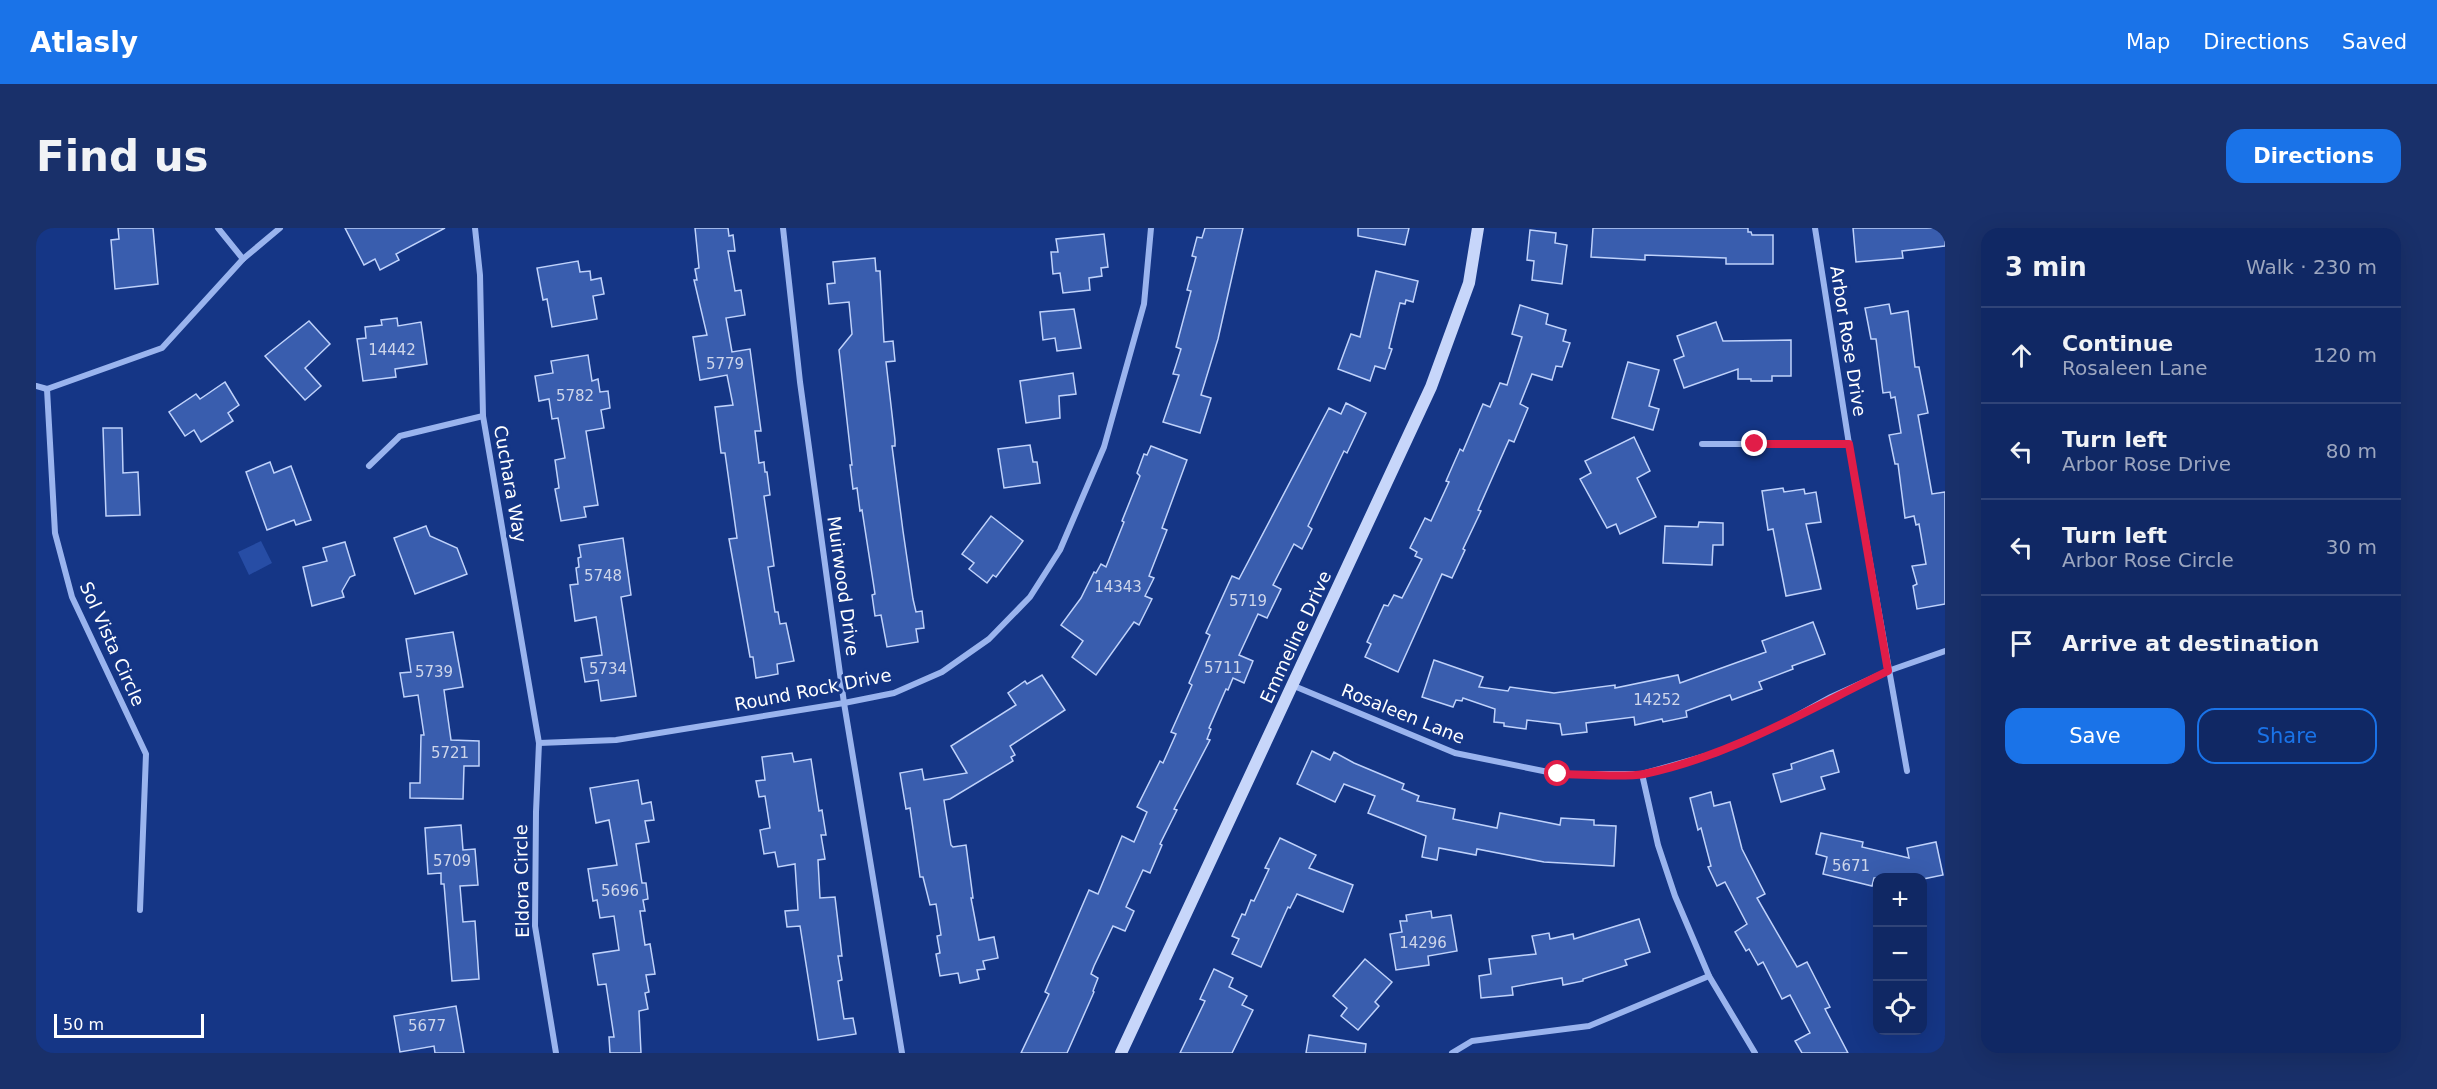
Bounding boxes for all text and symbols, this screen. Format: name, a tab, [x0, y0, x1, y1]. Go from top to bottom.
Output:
text: Atlasly	[30, 26, 138, 59]
text: Map	[2126, 30, 2170, 54]
text: Directions	[2203, 30, 2309, 54]
text: Saved	[2342, 30, 2407, 54]
button: Directions	[2226, 129, 2401, 183]
text: Find us	[36, 132, 209, 181]
text: 3 min	[2005, 252, 2087, 282]
text: Walk · 230 m	[2246, 255, 2377, 279]
street label: Arbor Rose Drive	[1826, 264, 1871, 418]
text: Continue	[2062, 331, 2173, 356]
icon: ahead	[2005, 339, 2038, 372]
house number: 14442	[368, 341, 416, 359]
text: 120 m	[2313, 343, 2377, 367]
house number: 5779	[706, 355, 744, 373]
text: Rosaleen Lane	[2062, 356, 2208, 380]
house number: 5782	[556, 387, 594, 405]
street label: Cuchara Way	[490, 424, 531, 545]
text: Turn left	[2062, 427, 2167, 452]
route end	[1741, 430, 1767, 456]
icon: left	[2005, 435, 2038, 468]
text: 80 m	[2326, 439, 2377, 463]
text: Arbor Rose Drive	[2062, 452, 2231, 476]
street label: Muirwood Drive	[823, 515, 864, 657]
text: Turn left	[2062, 523, 2167, 548]
icon: left	[2005, 531, 2038, 564]
text: 30 m	[2326, 535, 2377, 559]
text: Arbor Rose Circle	[2062, 548, 2234, 572]
house number: 5748	[584, 567, 622, 585]
street label: Emmeline Drive	[1256, 567, 1335, 706]
street label: Sol Vista Circle	[76, 578, 149, 709]
house number: 14343	[1094, 578, 1142, 596]
house number: 5719	[1229, 592, 1267, 610]
icon: arrive	[2005, 627, 2038, 660]
text: Arrive at destination	[2062, 631, 2319, 656]
house number: 5711	[1204, 659, 1242, 677]
house number: 5734	[589, 660, 627, 678]
house number: 5739	[415, 663, 453, 681]
street label: Round Rock Drive	[733, 664, 893, 715]
street label: Rosaleen Lane	[1339, 679, 1468, 748]
house number: 14252	[1633, 691, 1681, 709]
button: Save	[2005, 708, 2185, 764]
button: Share	[2197, 708, 2377, 764]
house number: 5721	[431, 744, 469, 762]
route start	[1544, 760, 1570, 786]
street label: Eldora Circle	[510, 824, 533, 938]
house number: 5709	[433, 852, 471, 870]
house number: 5671	[1832, 857, 1870, 875]
map controls	[1873, 873, 1927, 1035]
button: +	[1873, 873, 1927, 927]
house number: 5696	[601, 882, 639, 900]
button: −	[1873, 927, 1927, 981]
house number: 14296	[1399, 934, 1447, 952]
button: locate	[1873, 981, 1927, 1035]
scale bar	[54, 1011, 204, 1038]
text: 50 m	[63, 1015, 104, 1034]
house number: 5677	[408, 1017, 446, 1035]

